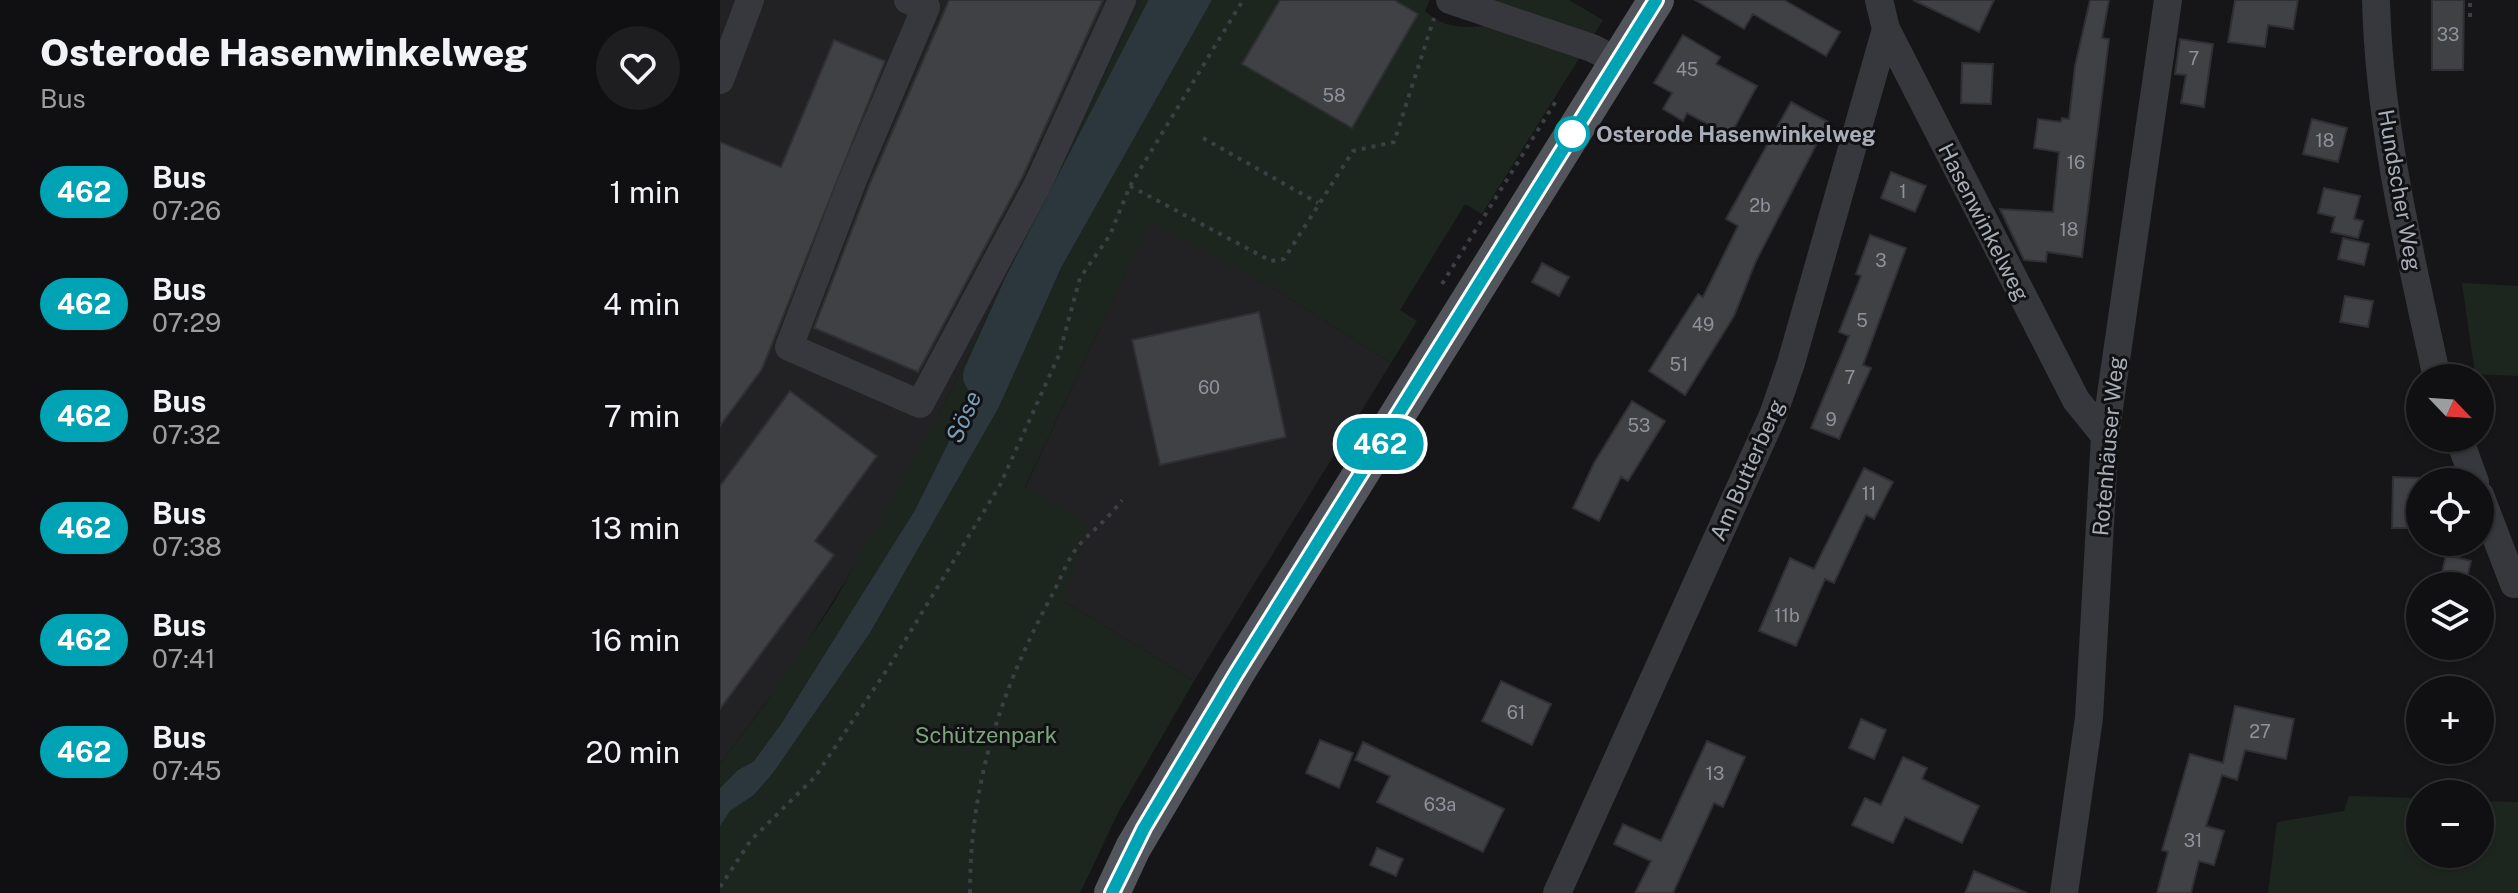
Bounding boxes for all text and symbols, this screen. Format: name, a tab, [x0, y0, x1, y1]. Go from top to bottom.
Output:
house number: 33	[2437, 24, 2459, 45]
button: heart	[596, 26, 680, 110]
text: Osterode Hasenwinkelweg	[40, 30, 528, 75]
house number: 7	[2189, 48, 2199, 69]
house number: 45	[1676, 59, 1698, 80]
text: Bus	[40, 83, 86, 114]
house number: 58	[1322, 85, 1346, 106]
street label: Hundscher Weg	[2373, 107, 2427, 273]
marker: Osterode Hasenwinkelweg	[1555, 117, 1589, 151]
place label: Osterode Hasenwinkelweg	[1596, 121, 1876, 147]
house number: 18	[2316, 130, 2334, 151]
street label: Hasenwinkelweg	[1933, 139, 2035, 305]
house number: 16	[2067, 152, 2085, 173]
text: Bus	[152, 159, 206, 195]
text: 1 min	[610, 174, 680, 210]
text: 462	[57, 175, 111, 208]
house number: 1	[1899, 181, 1907, 202]
text: 07:26	[152, 195, 221, 226]
house number: 2b	[1749, 195, 1771, 216]
house number: 18	[2060, 219, 2078, 240]
house number: 3	[1875, 250, 1887, 271]
text: Bus	[152, 271, 206, 307]
text: 4 min	[603, 286, 680, 322]
text: 462	[57, 287, 111, 320]
text: 07:29	[152, 307, 221, 338]
house number: 5	[1856, 310, 1868, 331]
house number: 49	[1692, 314, 1714, 335]
house number: 51	[1670, 354, 1688, 375]
street label: Rotenhäuser Weg	[2087, 355, 2129, 537]
north arrow	[2406, 364, 2494, 452]
map controls	[2406, 364, 2494, 868]
house number: 7	[1845, 367, 1855, 388]
house number: 60	[1198, 377, 1220, 398]
text: Bus	[152, 383, 206, 419]
water label: Söse	[939, 386, 987, 447]
street label: Am Butterberg	[1704, 395, 1790, 545]
text: 7 min	[604, 398, 680, 434]
text: 462	[57, 399, 111, 432]
house number: 9	[1825, 409, 1837, 430]
house number: 53	[1628, 415, 1650, 436]
line badge: 462	[1334, 418, 1426, 470]
text: 07:32	[152, 419, 221, 450]
text: 462	[1353, 427, 1407, 460]
button: locate	[2406, 468, 2494, 556]
house number: 11	[1862, 483, 1876, 504]
text: Bus	[152, 495, 206, 531]
text: 13 min	[591, 510, 680, 546]
text: 462	[57, 511, 111, 544]
text: 07:38	[152, 531, 222, 562]
button: layers	[2406, 572, 2494, 660]
house number: 11b	[1774, 605, 1800, 626]
text: Bus	[152, 607, 206, 643]
text: 16 min	[591, 622, 680, 658]
text: 462	[57, 623, 111, 656]
text: 07:41	[152, 643, 216, 674]
button: +	[2406, 676, 2494, 764]
house number: 61	[1507, 702, 1525, 723]
text: Bus	[152, 719, 206, 755]
house number: 27	[2249, 721, 2271, 742]
park label: Schützenpark	[915, 722, 1057, 748]
text: 20 min	[586, 734, 680, 770]
text: 462	[57, 735, 111, 768]
text: 07:45	[152, 755, 222, 786]
house number: 13	[1706, 763, 1724, 784]
button: −	[2406, 780, 2494, 868]
house number: 63a	[1424, 794, 1456, 815]
house number: 31	[2184, 830, 2202, 851]

